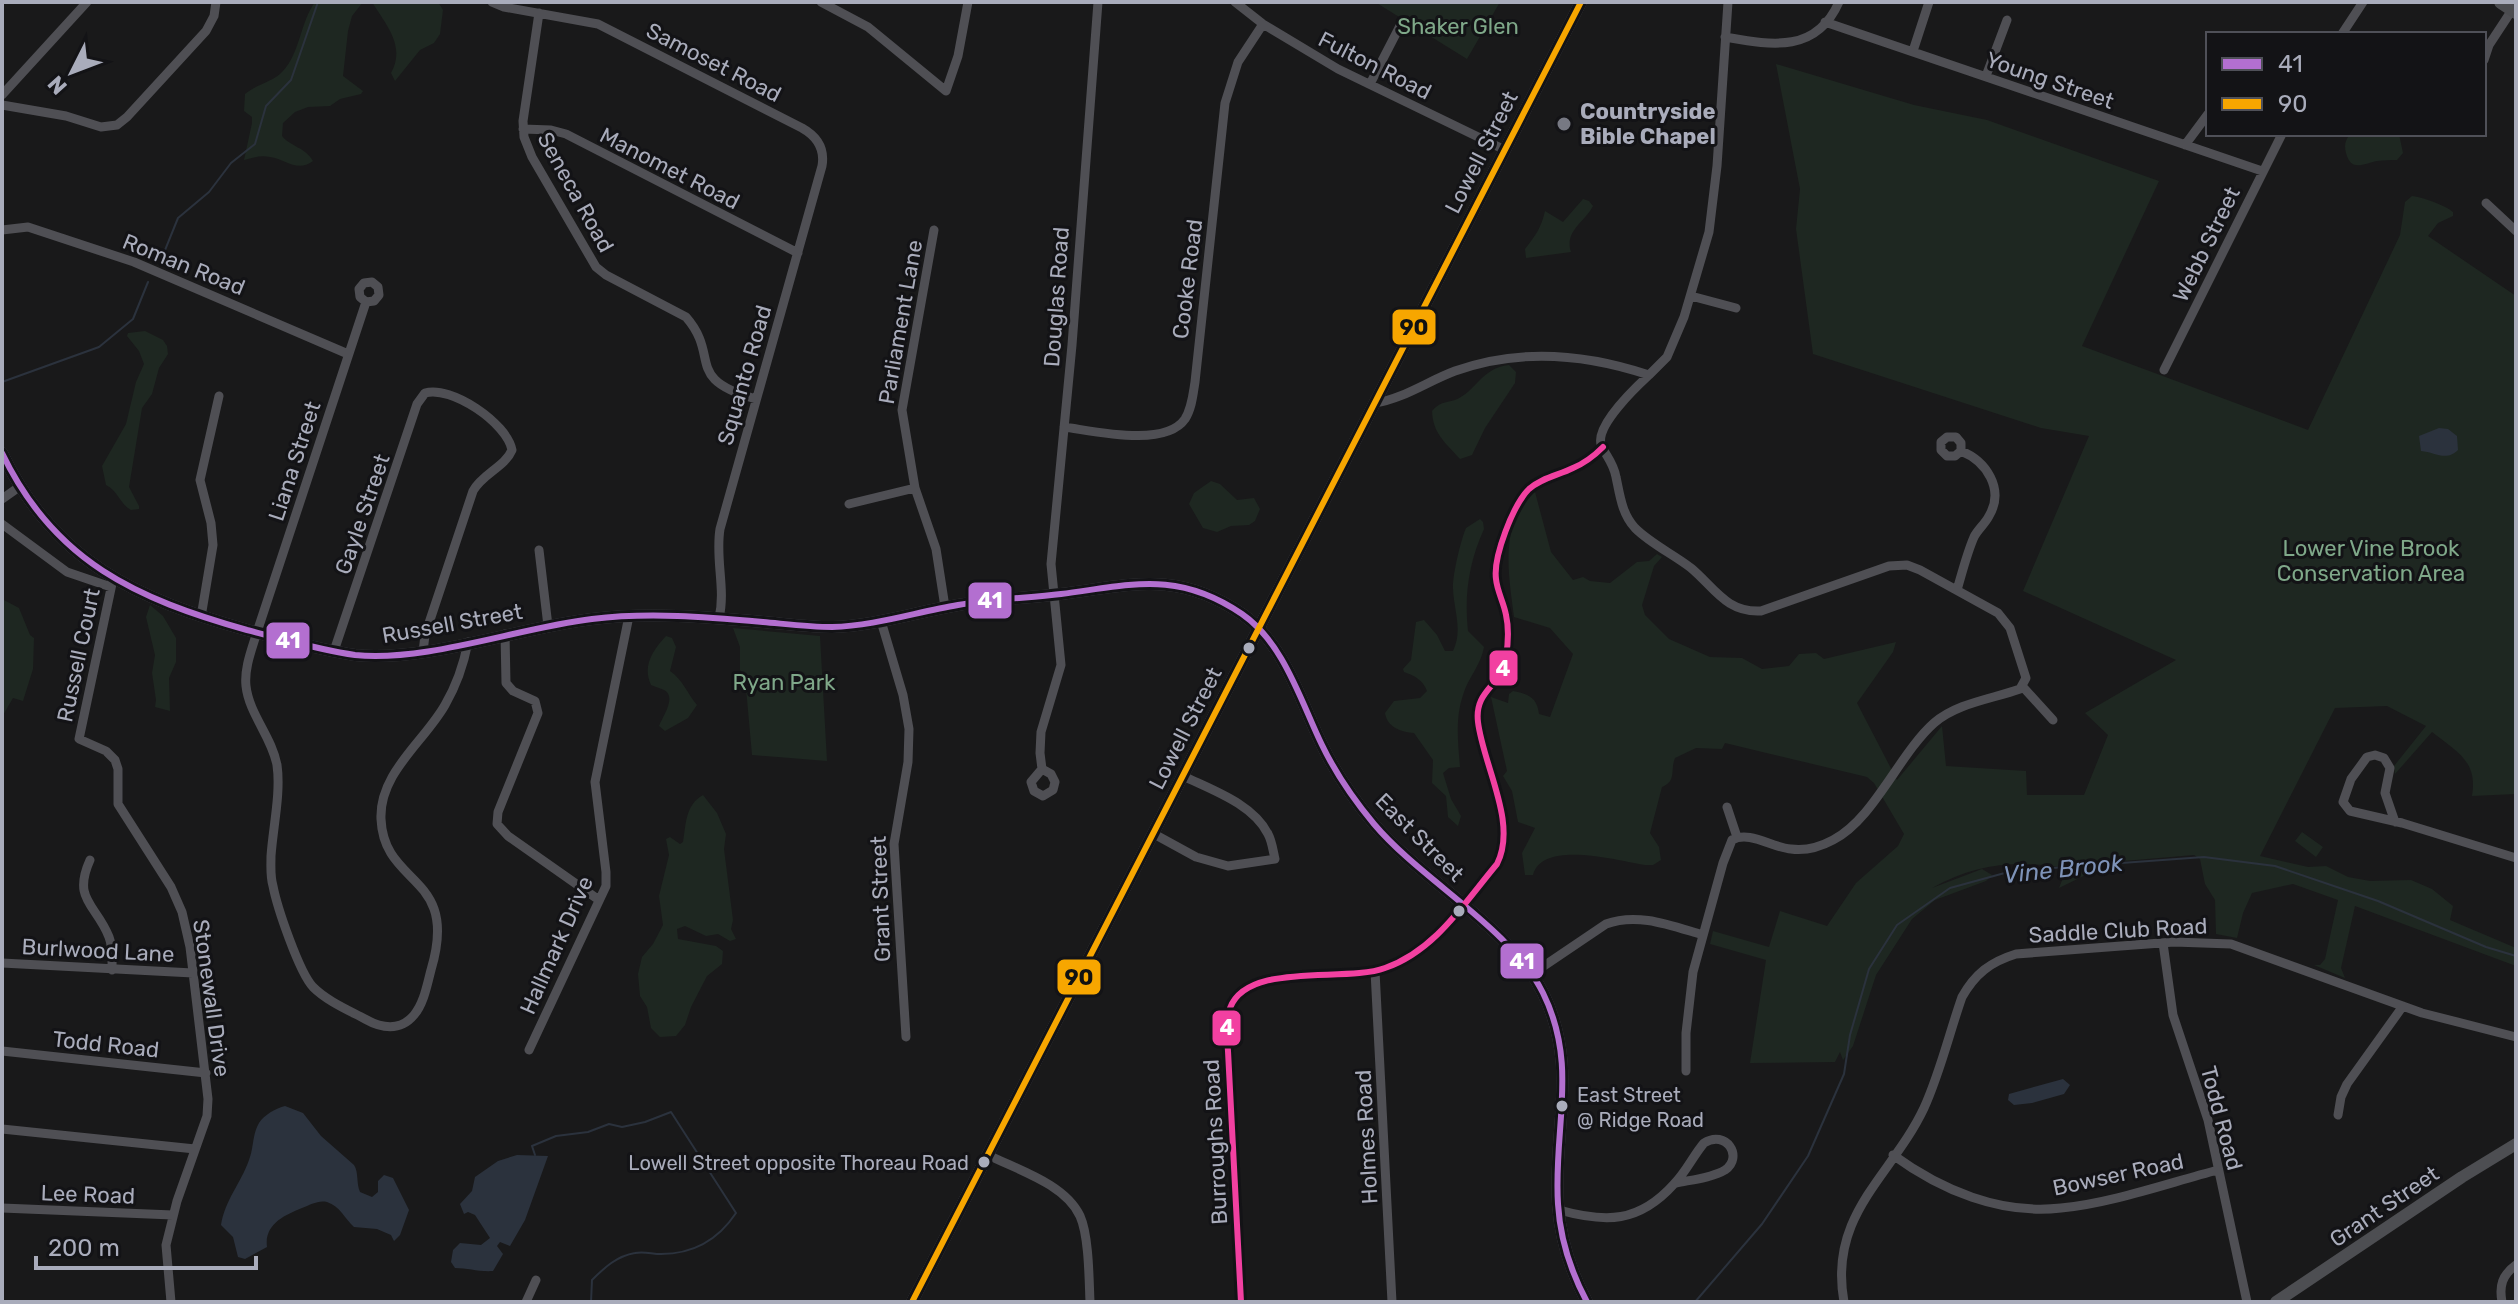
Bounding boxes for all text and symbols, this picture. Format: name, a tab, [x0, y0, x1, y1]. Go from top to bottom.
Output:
park label: Shaker Glen	[1397, 13, 1519, 40]
street label: Samoset Road	[642, 17, 786, 108]
street label: Fulton Road	[1314, 25, 1436, 105]
north arrow	[32, 32, 112, 112]
legend	[2206, 32, 2486, 136]
street label: Young Street	[1982, 46, 2118, 115]
text: 41	[2278, 50, 2303, 78]
text: N	[42, 70, 73, 100]
street label: Lowell Street	[1439, 86, 1524, 218]
text: 90	[2278, 90, 2307, 118]
place label: Countryside Bible Chapel	[1580, 98, 1716, 150]
marker: Countryside Bible Chapel	[1555, 115, 1573, 133]
street label: Manomet Road	[595, 122, 744, 215]
street label: Seneca Road	[531, 127, 620, 257]
street label: Webb Street	[2167, 182, 2246, 306]
street label: Cooke Road	[1167, 218, 1208, 341]
street label: Douglas Road	[1038, 226, 1075, 368]
street label: Roman Road	[119, 228, 249, 301]
street label: Parliament Lane	[873, 238, 928, 406]
street label: Squanto Road	[712, 302, 777, 448]
line badge: 90	[1391, 308, 1437, 346]
text: 90	[1399, 314, 1429, 341]
street label: Liana Street	[262, 397, 327, 524]
street label: Gayle Street	[329, 450, 396, 578]
park label: Lower Vine Brook Conservation Area	[2277, 535, 2465, 587]
line badge: 41	[967, 581, 1013, 620]
street label: Russell Court	[51, 585, 106, 724]
text: 41	[977, 587, 1003, 614]
street label: Russell Street	[380, 598, 525, 649]
line badge: 41	[265, 621, 311, 660]
text: 41	[275, 627, 301, 654]
unlabelled marker	[1241, 640, 1257, 656]
line badge: 4	[1488, 649, 1519, 687]
text: 4	[1495, 655, 1511, 682]
street label: Lowell Street	[1143, 662, 1228, 794]
park label: Ryan Park	[733, 669, 836, 696]
street label: East Street	[1370, 787, 1470, 888]
street label: Grant Street	[865, 835, 896, 962]
water label: Vine Brook	[2002, 849, 2125, 889]
street label: Hallmark Drive	[514, 872, 599, 1018]
unlabelled marker	[1451, 903, 1467, 919]
street label: Saddle Club Road	[2028, 912, 2208, 949]
street label: Stonewall Drive	[187, 918, 236, 1079]
street label: Burlwood Lane	[21, 933, 175, 968]
line badge: 41	[1499, 942, 1545, 980]
text: 41	[1509, 948, 1535, 975]
line badge: 90	[1056, 958, 1102, 996]
text: 90	[1064, 964, 1094, 991]
line badge: 4	[1211, 1009, 1242, 1047]
text: 4	[1219, 1014, 1235, 1041]
street label: Todd Road	[51, 1025, 161, 1064]
street label: Burroughs Road	[1198, 1059, 1233, 1225]
street label: Todd Road	[2195, 1063, 2248, 1173]
street label: Holmes Road	[1350, 1069, 1383, 1205]
place label: East Street @ Ridge Road	[1577, 1083, 1704, 1132]
marker: East Street @ Ridge Road	[1554, 1098, 1570, 1114]
street label: Bowser Road	[2050, 1147, 2186, 1202]
place label: Lowell Street opposite Thoreau Road	[628, 1151, 969, 1175]
marker: Lowell Street opposite Thoreau Road	[976, 1154, 992, 1170]
street label: Grant Street	[2324, 1160, 2444, 1253]
street label: Lee Road	[40, 1179, 136, 1210]
scale bar	[36, 1220, 256, 1270]
text: 200 m	[48, 1234, 120, 1262]

